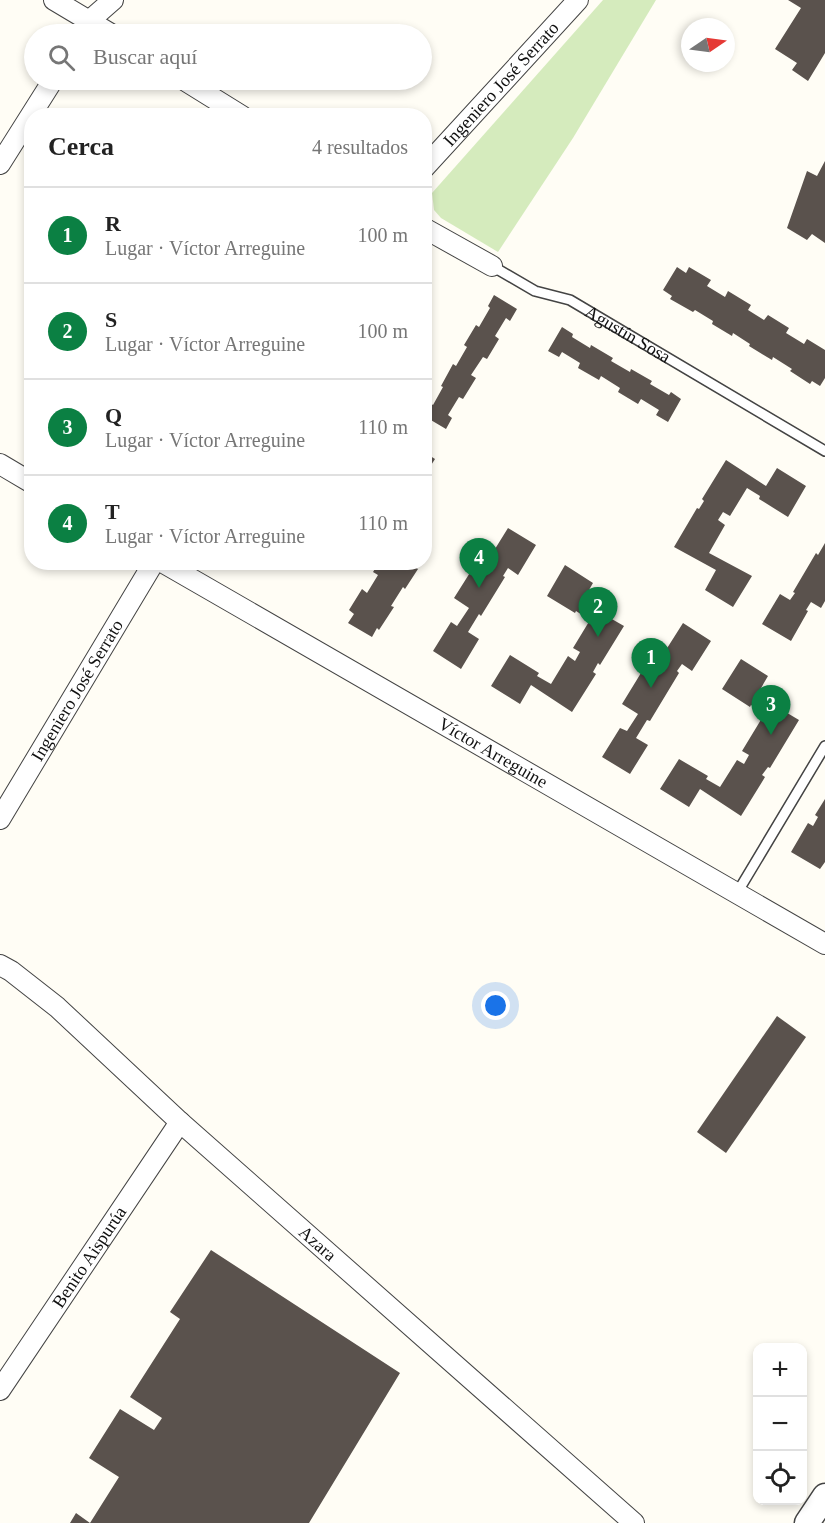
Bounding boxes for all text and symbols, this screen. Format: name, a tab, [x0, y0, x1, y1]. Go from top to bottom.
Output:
street label: Ingeniero José Serrato	[439, 18, 563, 150]
north arrow	[681, 18, 735, 72]
search box	[24, 24, 432, 90]
icon: search	[45, 41, 78, 74]
text: Buscar aquí	[93, 44, 197, 69]
text: Cerca	[48, 132, 114, 161]
text: 4 resultados	[312, 136, 408, 158]
text: R	[105, 211, 121, 236]
text: 1	[63, 224, 73, 246]
text: 100 m	[357, 224, 408, 246]
text: Lugar · Víctor Arreguine	[105, 237, 305, 259]
street label: Agustín Sosa	[582, 301, 674, 367]
text: S	[105, 307, 117, 332]
text: 2	[63, 320, 73, 342]
text: 100 m	[357, 320, 408, 342]
text: Lugar · Víctor Arreguine	[105, 333, 305, 355]
text: Q	[105, 403, 122, 428]
text: 3	[63, 416, 73, 438]
text: 110 m	[358, 416, 408, 438]
text: Lugar · Víctor Arreguine	[105, 429, 305, 451]
text: T	[105, 499, 120, 524]
text: 4	[63, 512, 73, 534]
text: 110 m	[358, 512, 408, 534]
text: Lugar · Víctor Arreguine	[105, 525, 305, 547]
pin: 4	[460, 538, 498, 588]
pin: 2	[578, 588, 618, 637]
street label: Ingeniero José Serrato	[27, 616, 127, 765]
pin: 1	[632, 638, 670, 688]
pin: 3	[752, 686, 790, 735]
street label: Víctor Arreguine	[435, 713, 551, 792]
your location	[481, 991, 510, 1020]
street label: Benito Aispurúa	[48, 1203, 130, 1312]
street label: Azara	[295, 1222, 340, 1265]
map controls	[753, 1343, 807, 1505]
button: +	[753, 1343, 807, 1397]
button: −	[753, 1397, 807, 1451]
button: locate	[753, 1451, 807, 1505]

